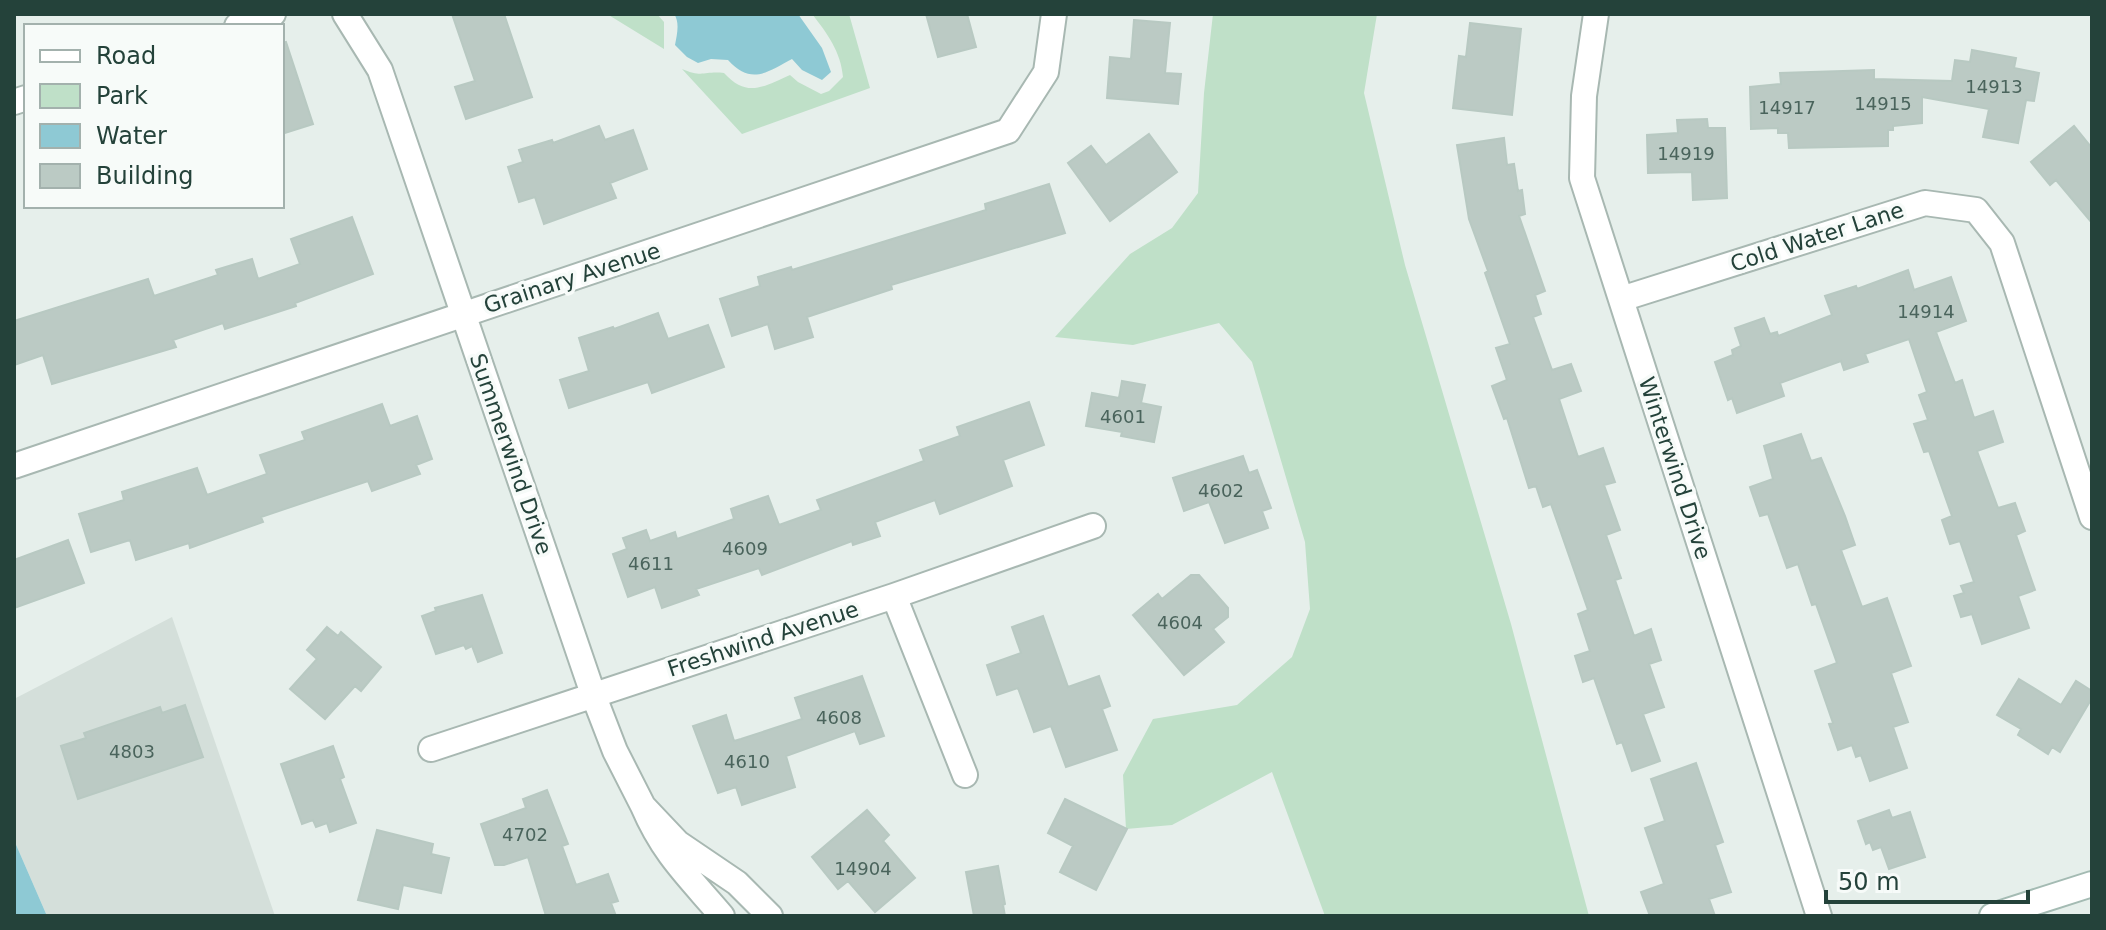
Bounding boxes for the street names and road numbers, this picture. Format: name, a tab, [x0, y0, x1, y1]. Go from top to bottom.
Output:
street label: Cold Water Lane	[1727, 197, 1907, 277]
street label: Grainary Avenue	[481, 238, 663, 318]
street label: Summerwind Drive	[465, 350, 557, 558]
street label: Winterwind Drive	[1634, 374, 1716, 562]
street label: Freshwind Avenue	[664, 596, 862, 682]

